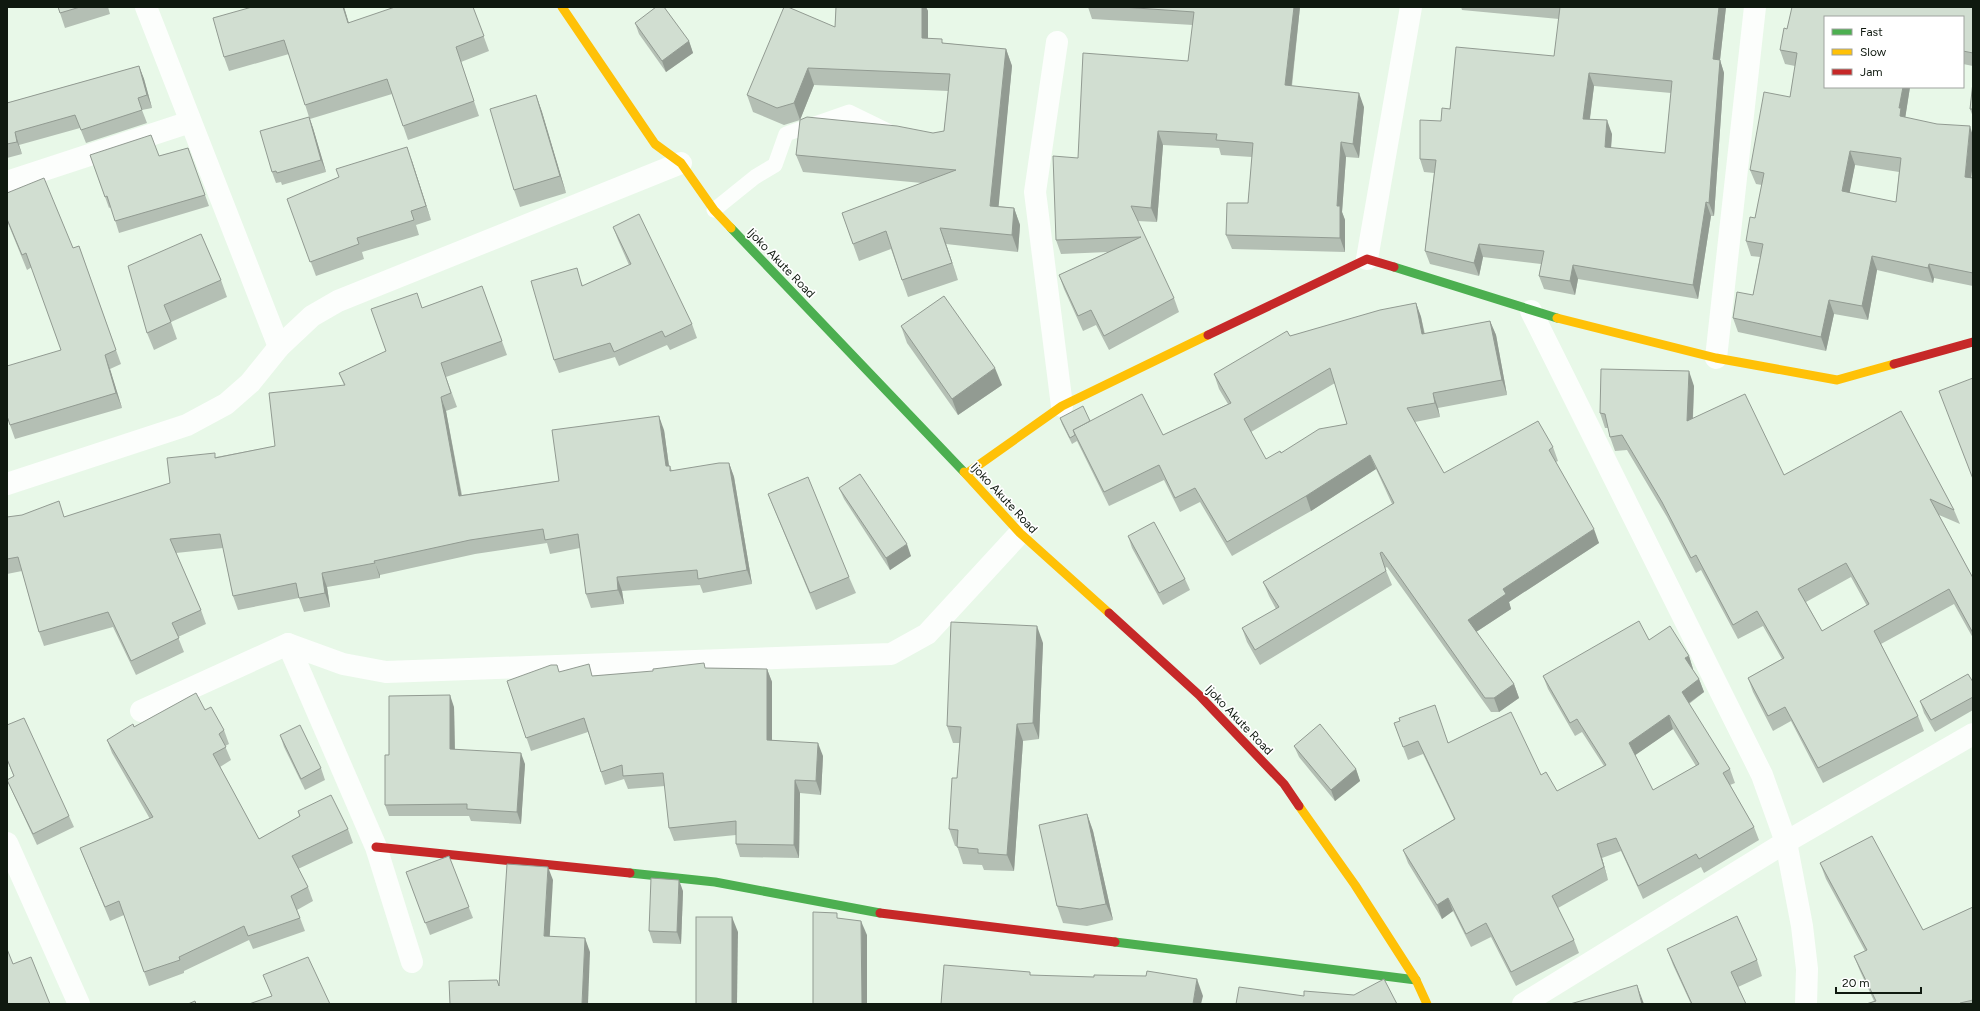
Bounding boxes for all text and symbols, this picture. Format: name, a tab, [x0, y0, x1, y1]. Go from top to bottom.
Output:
legend	[1824, 16, 1964, 88]
text: Fast	[1860, 25, 1883, 39]
text: Slow	[1860, 45, 1887, 59]
text: Jam	[1860, 65, 1883, 79]
street label: Ijoko Akute Road	[744, 225, 818, 301]
street label: Ijoko Akute Road	[968, 460, 1040, 536]
street label: Ijoko Akute Road	[1202, 682, 1276, 758]
scale bar	[1836, 969, 1921, 995]
text: 20 m	[1842, 976, 1870, 990]

